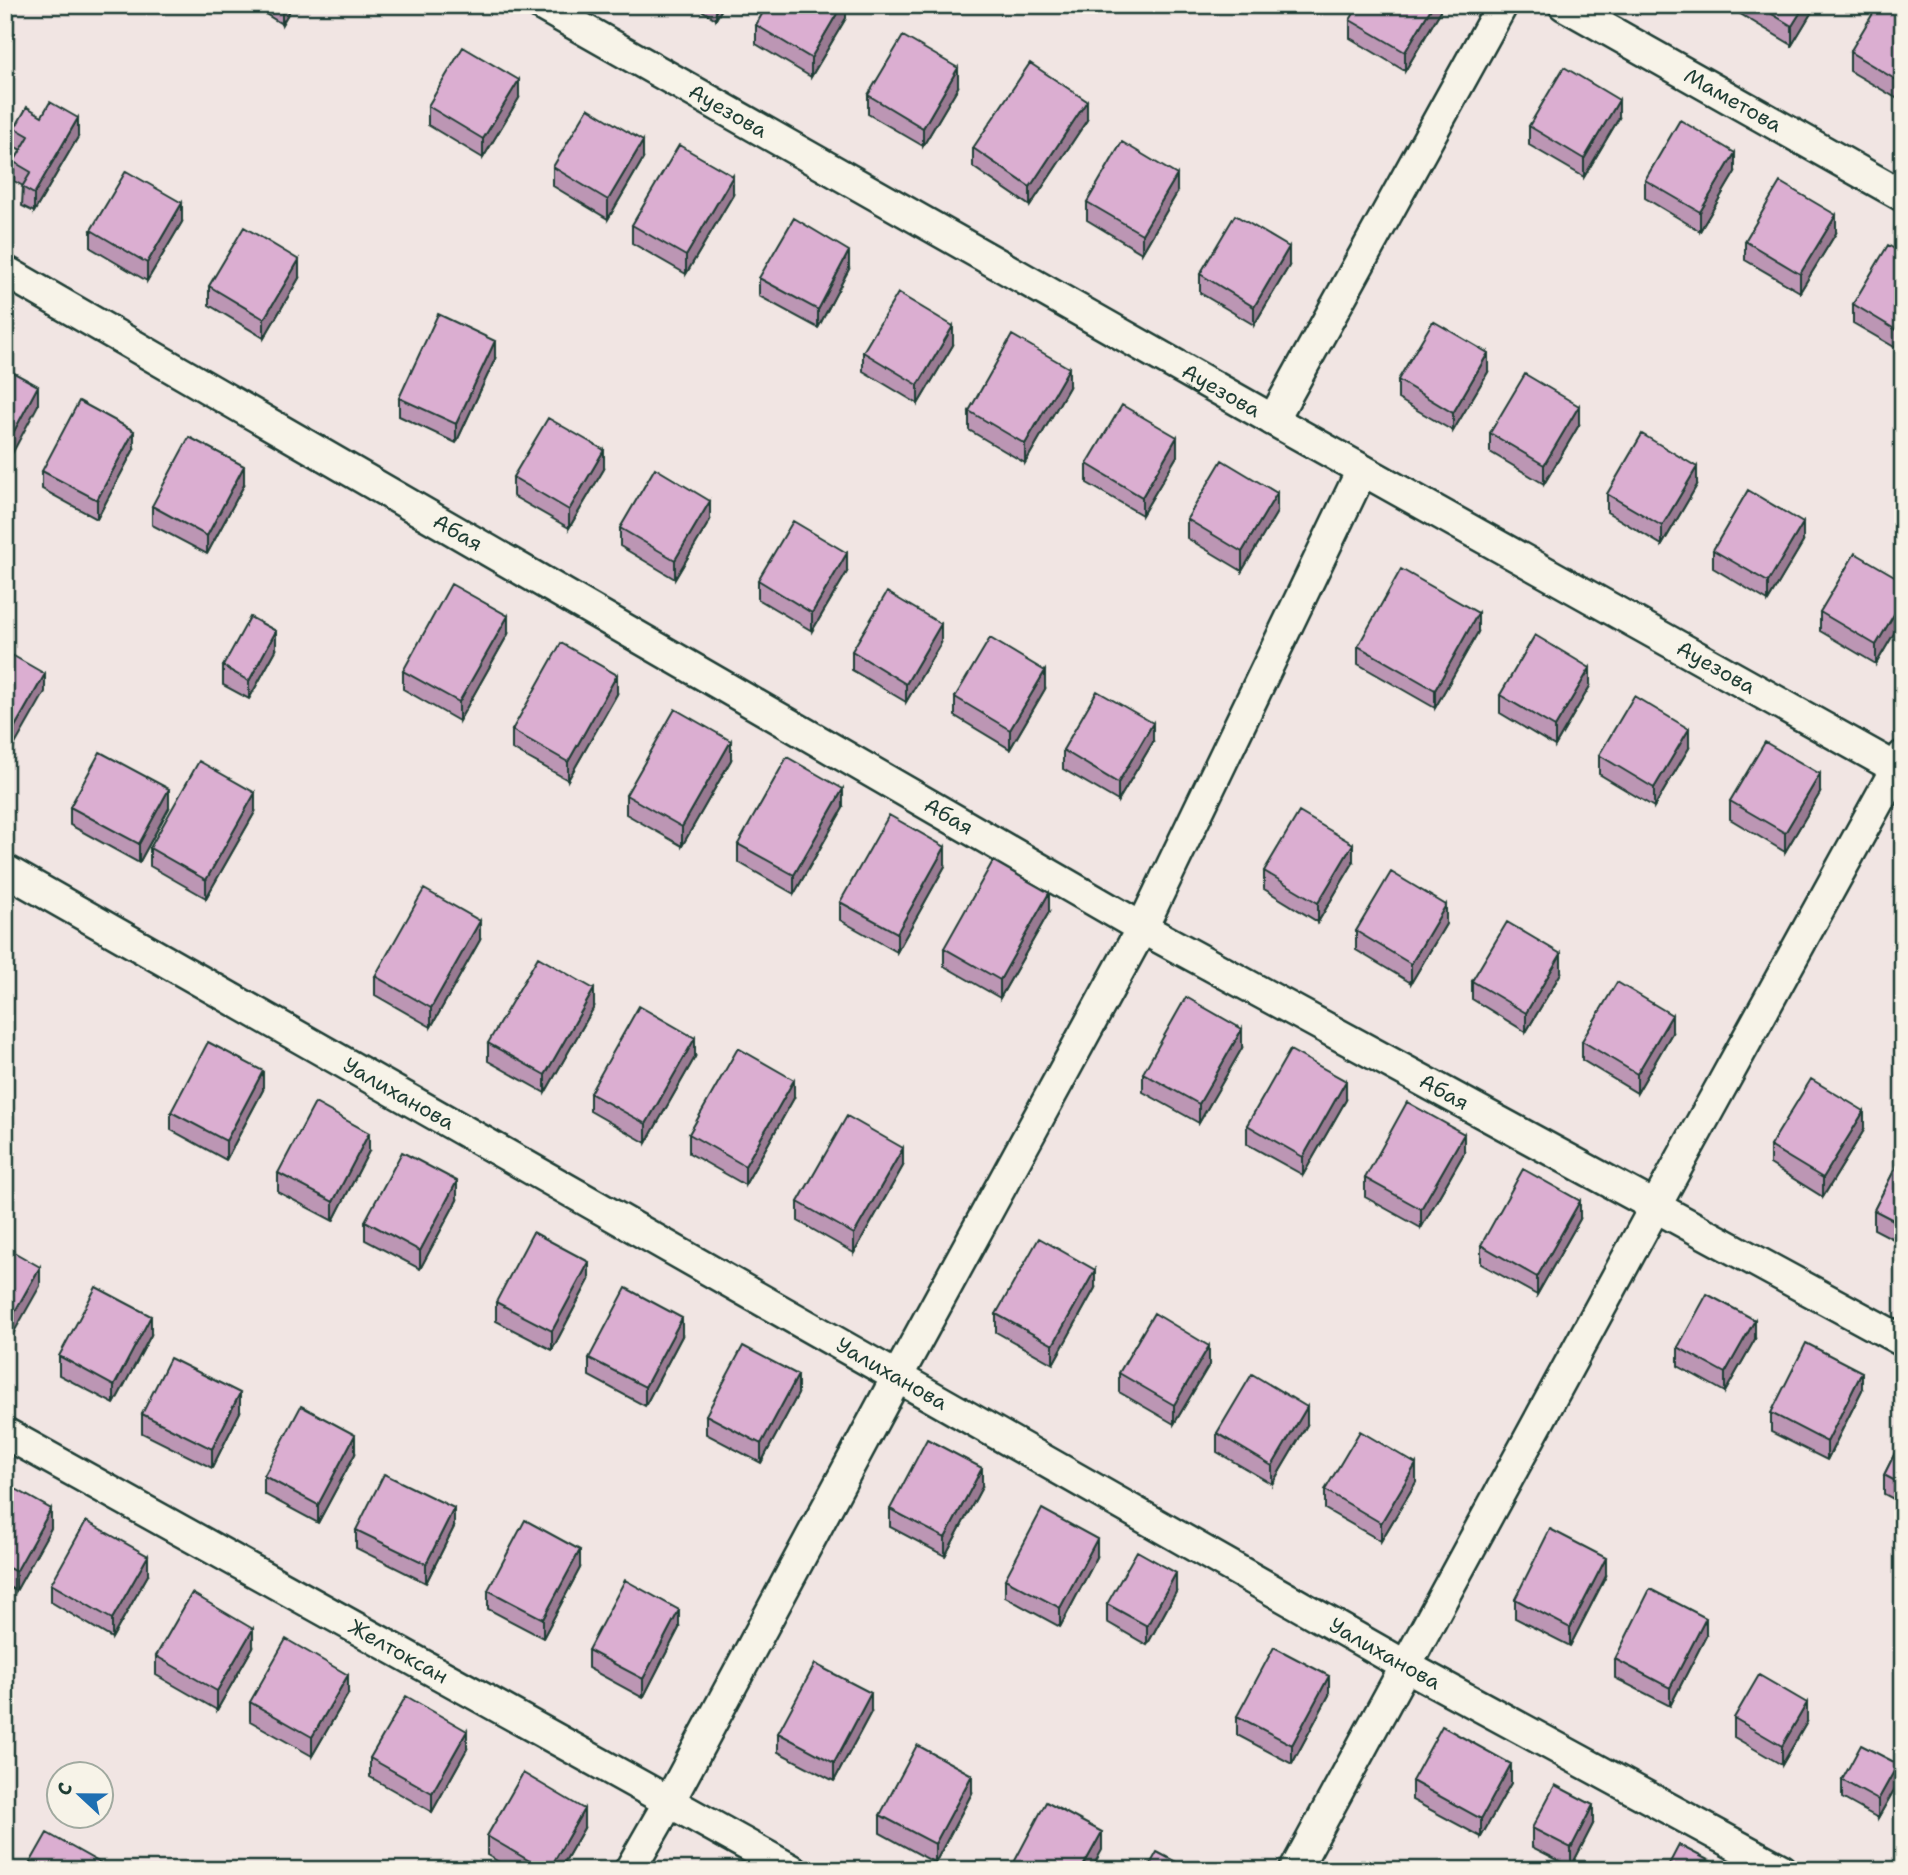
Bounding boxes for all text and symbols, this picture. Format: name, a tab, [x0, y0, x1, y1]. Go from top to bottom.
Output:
street label: Маметова	[1679, 61, 1787, 139]
street label: Ауезова	[684, 78, 773, 145]
street label: Ауезова	[1177, 357, 1266, 424]
street label: Абая	[428, 507, 488, 558]
street label: Ауезова	[1672, 634, 1761, 701]
street label: Абая	[919, 791, 979, 842]
street label: Уалиханова	[338, 1051, 460, 1137]
street label: Абая	[1414, 1067, 1474, 1117]
street label: Уалиханова	[831, 1331, 953, 1417]
street label: Уалиханова	[1324, 1611, 1446, 1696]
street label: Желтоксан	[344, 1613, 453, 1690]
north arrow	[46, 1759, 116, 1829]
text: С	[51, 1779, 78, 1799]

